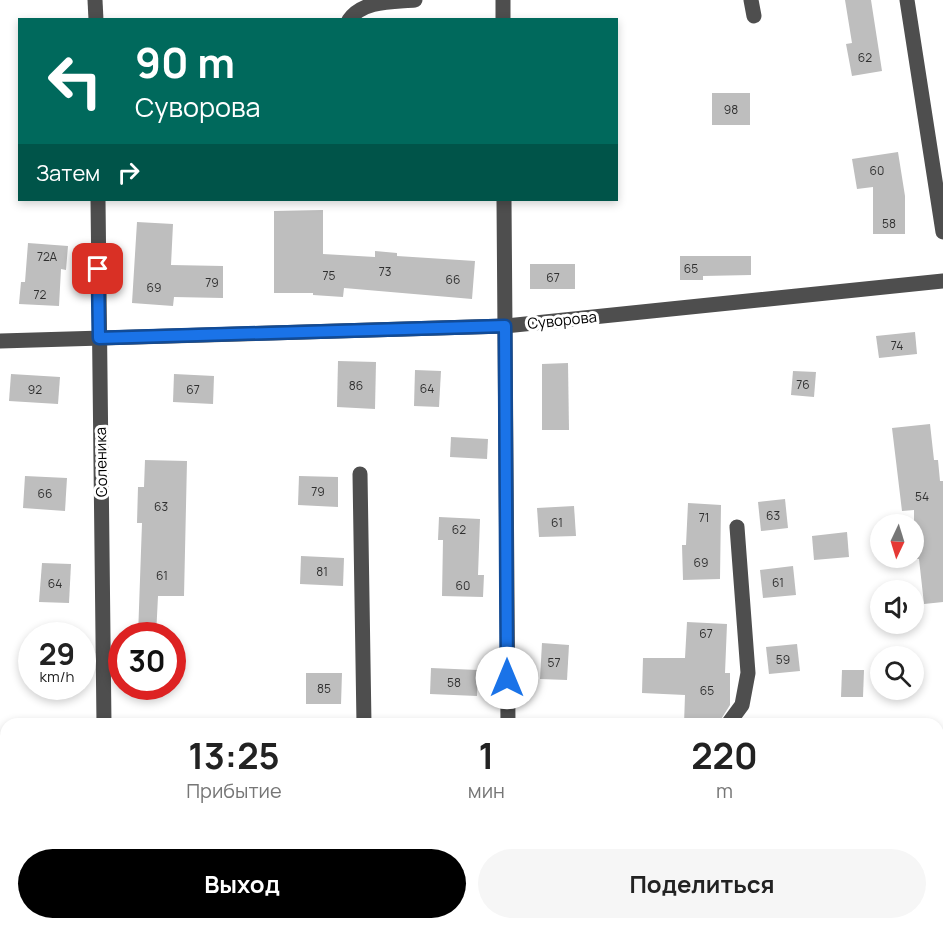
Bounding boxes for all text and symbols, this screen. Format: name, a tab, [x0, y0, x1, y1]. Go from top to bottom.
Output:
text: 90 m	[135, 33, 235, 91]
icon: left	[36, 42, 114, 120]
house number: 62	[858, 49, 872, 66]
text: Суворова	[135, 88, 260, 125]
house number: 98	[724, 101, 738, 118]
icon: right	[112, 156, 145, 189]
text: Затем	[36, 158, 100, 188]
house number: 60	[870, 162, 884, 179]
house number: 58	[882, 215, 896, 232]
pin	[72, 243, 123, 294]
house number: 72А	[37, 248, 58, 265]
icon: arrive	[81, 252, 114, 285]
house number: 65	[684, 260, 698, 277]
house number: 73	[379, 263, 391, 280]
house number: 75	[323, 267, 336, 284]
house number: 67	[546, 269, 560, 286]
house number: 66	[446, 271, 460, 288]
house number: 79	[205, 274, 219, 291]
house number: 69	[147, 279, 161, 296]
house number: 72	[34, 286, 47, 303]
street label: Суворова	[526, 306, 598, 334]
house number: 74	[891, 337, 903, 354]
house number: 76	[796, 376, 810, 393]
house number: 86	[349, 377, 363, 394]
house number: 64	[420, 380, 434, 397]
house number: 92	[28, 381, 42, 398]
house number: 67	[186, 381, 200, 398]
street label: Соленика	[90, 427, 112, 497]
house number: 79	[311, 483, 325, 500]
house number: 66	[38, 485, 52, 502]
house number: 54	[915, 488, 929, 505]
house number: 63	[154, 498, 168, 515]
house number: 63	[766, 507, 780, 524]
house number: 71	[699, 509, 709, 526]
house number: 61	[551, 514, 563, 531]
north arrow	[870, 514, 924, 568]
map controls	[870, 514, 924, 700]
house number: 62	[452, 521, 466, 538]
house number: 69	[694, 554, 708, 571]
house number: 81	[316, 563, 328, 580]
house number: 61	[156, 567, 168, 584]
house number: 61	[772, 574, 784, 591]
house number: 64	[48, 575, 62, 592]
house number: 60	[456, 577, 470, 594]
button: sound	[870, 580, 924, 634]
speed limit sign: 30	[108, 622, 186, 700]
house number: 67	[699, 625, 713, 642]
text: 29	[39, 633, 75, 674]
position arrow	[475, 646, 539, 710]
button: search	[870, 646, 924, 700]
house number: 59	[776, 651, 790, 668]
house number: 57	[548, 654, 560, 671]
text: km/h	[40, 666, 74, 687]
house number: 58	[447, 674, 461, 691]
house number: 85	[317, 680, 331, 697]
house number: 65	[700, 682, 714, 699]
text: 13:25	[188, 731, 280, 780]
text: 1	[478, 731, 494, 780]
text: 220	[691, 731, 758, 780]
text: Прибытие	[186, 777, 282, 804]
text: мин	[468, 777, 505, 804]
text: m	[716, 777, 733, 804]
button: Выход	[18, 849, 466, 918]
button: Поделиться	[478, 849, 926, 918]

